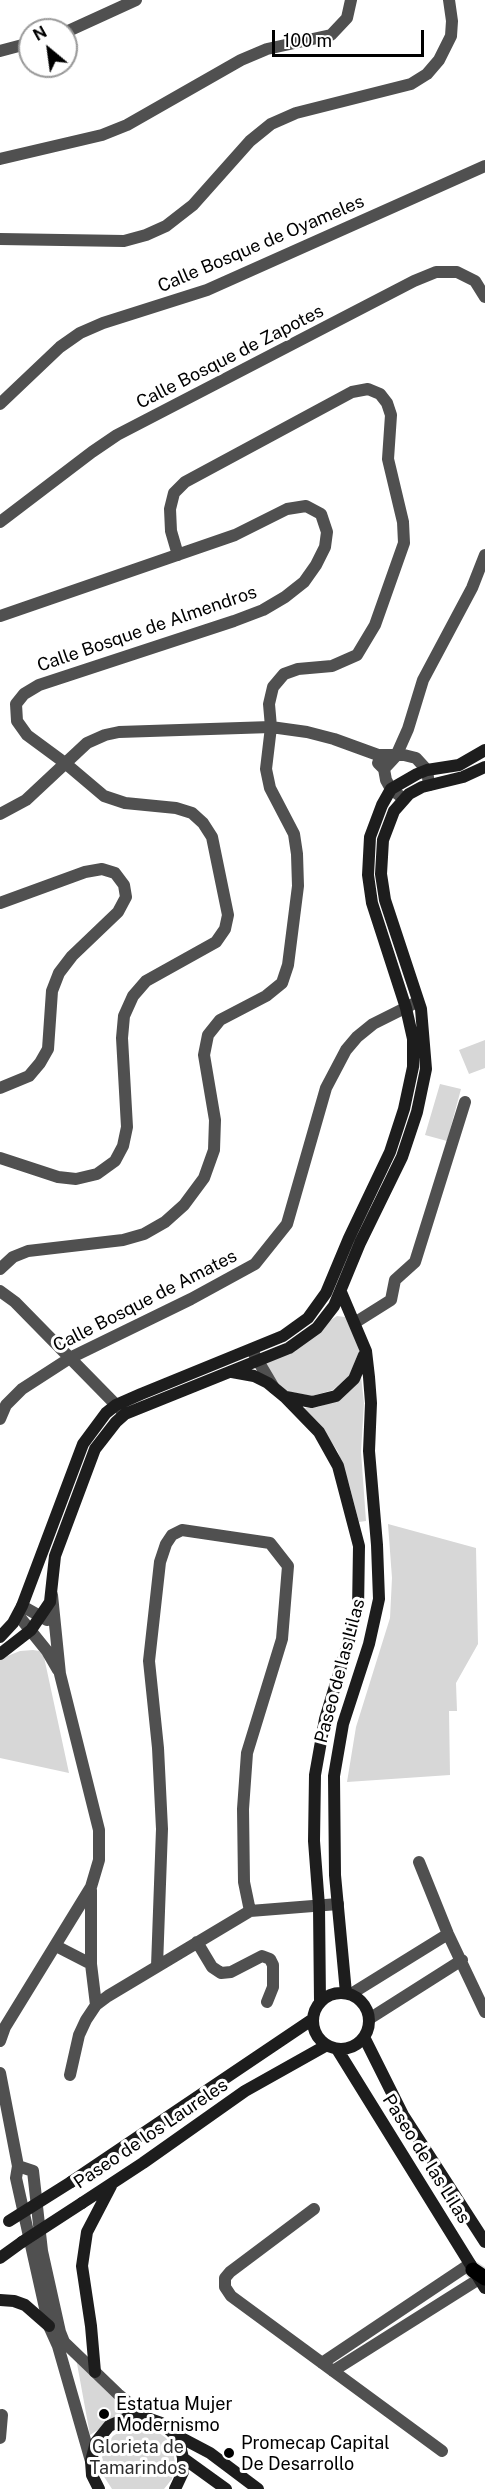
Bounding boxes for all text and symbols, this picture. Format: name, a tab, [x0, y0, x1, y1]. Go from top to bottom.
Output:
north arrow	[18, 18, 78, 78]
scale bar	[275, 18, 426, 56]
text: N	[30, 22, 50, 45]
text: 100 m	[283, 30, 332, 51]
street label: Calle Bosque de Oyameles	[155, 191, 367, 297]
street label: Calle Bosque de Zapotes	[133, 300, 327, 414]
street label: Calle Bosque de Almendros	[34, 581, 260, 677]
street label: Calle Bosque de Amates	[50, 1245, 240, 1357]
street label: Paseo de las Lilas	[310, 1597, 370, 1745]
street label: Paseo de los Laureles	[70, 2074, 232, 2194]
street label: Paseo de las Lilas	[378, 2090, 474, 2228]
place label: Estatua Mujer Modernismo	[116, 2393, 232, 2436]
marker: Estatua Mujer Modernismo	[97, 2407, 111, 2421]
place label: Promecap Capital De Desarrollo	[241, 2432, 390, 2474]
park label: Glorieta de Tamarindos	[89, 2436, 187, 2478]
marker: Promecap Capital De Desarrollo	[222, 2446, 236, 2460]

